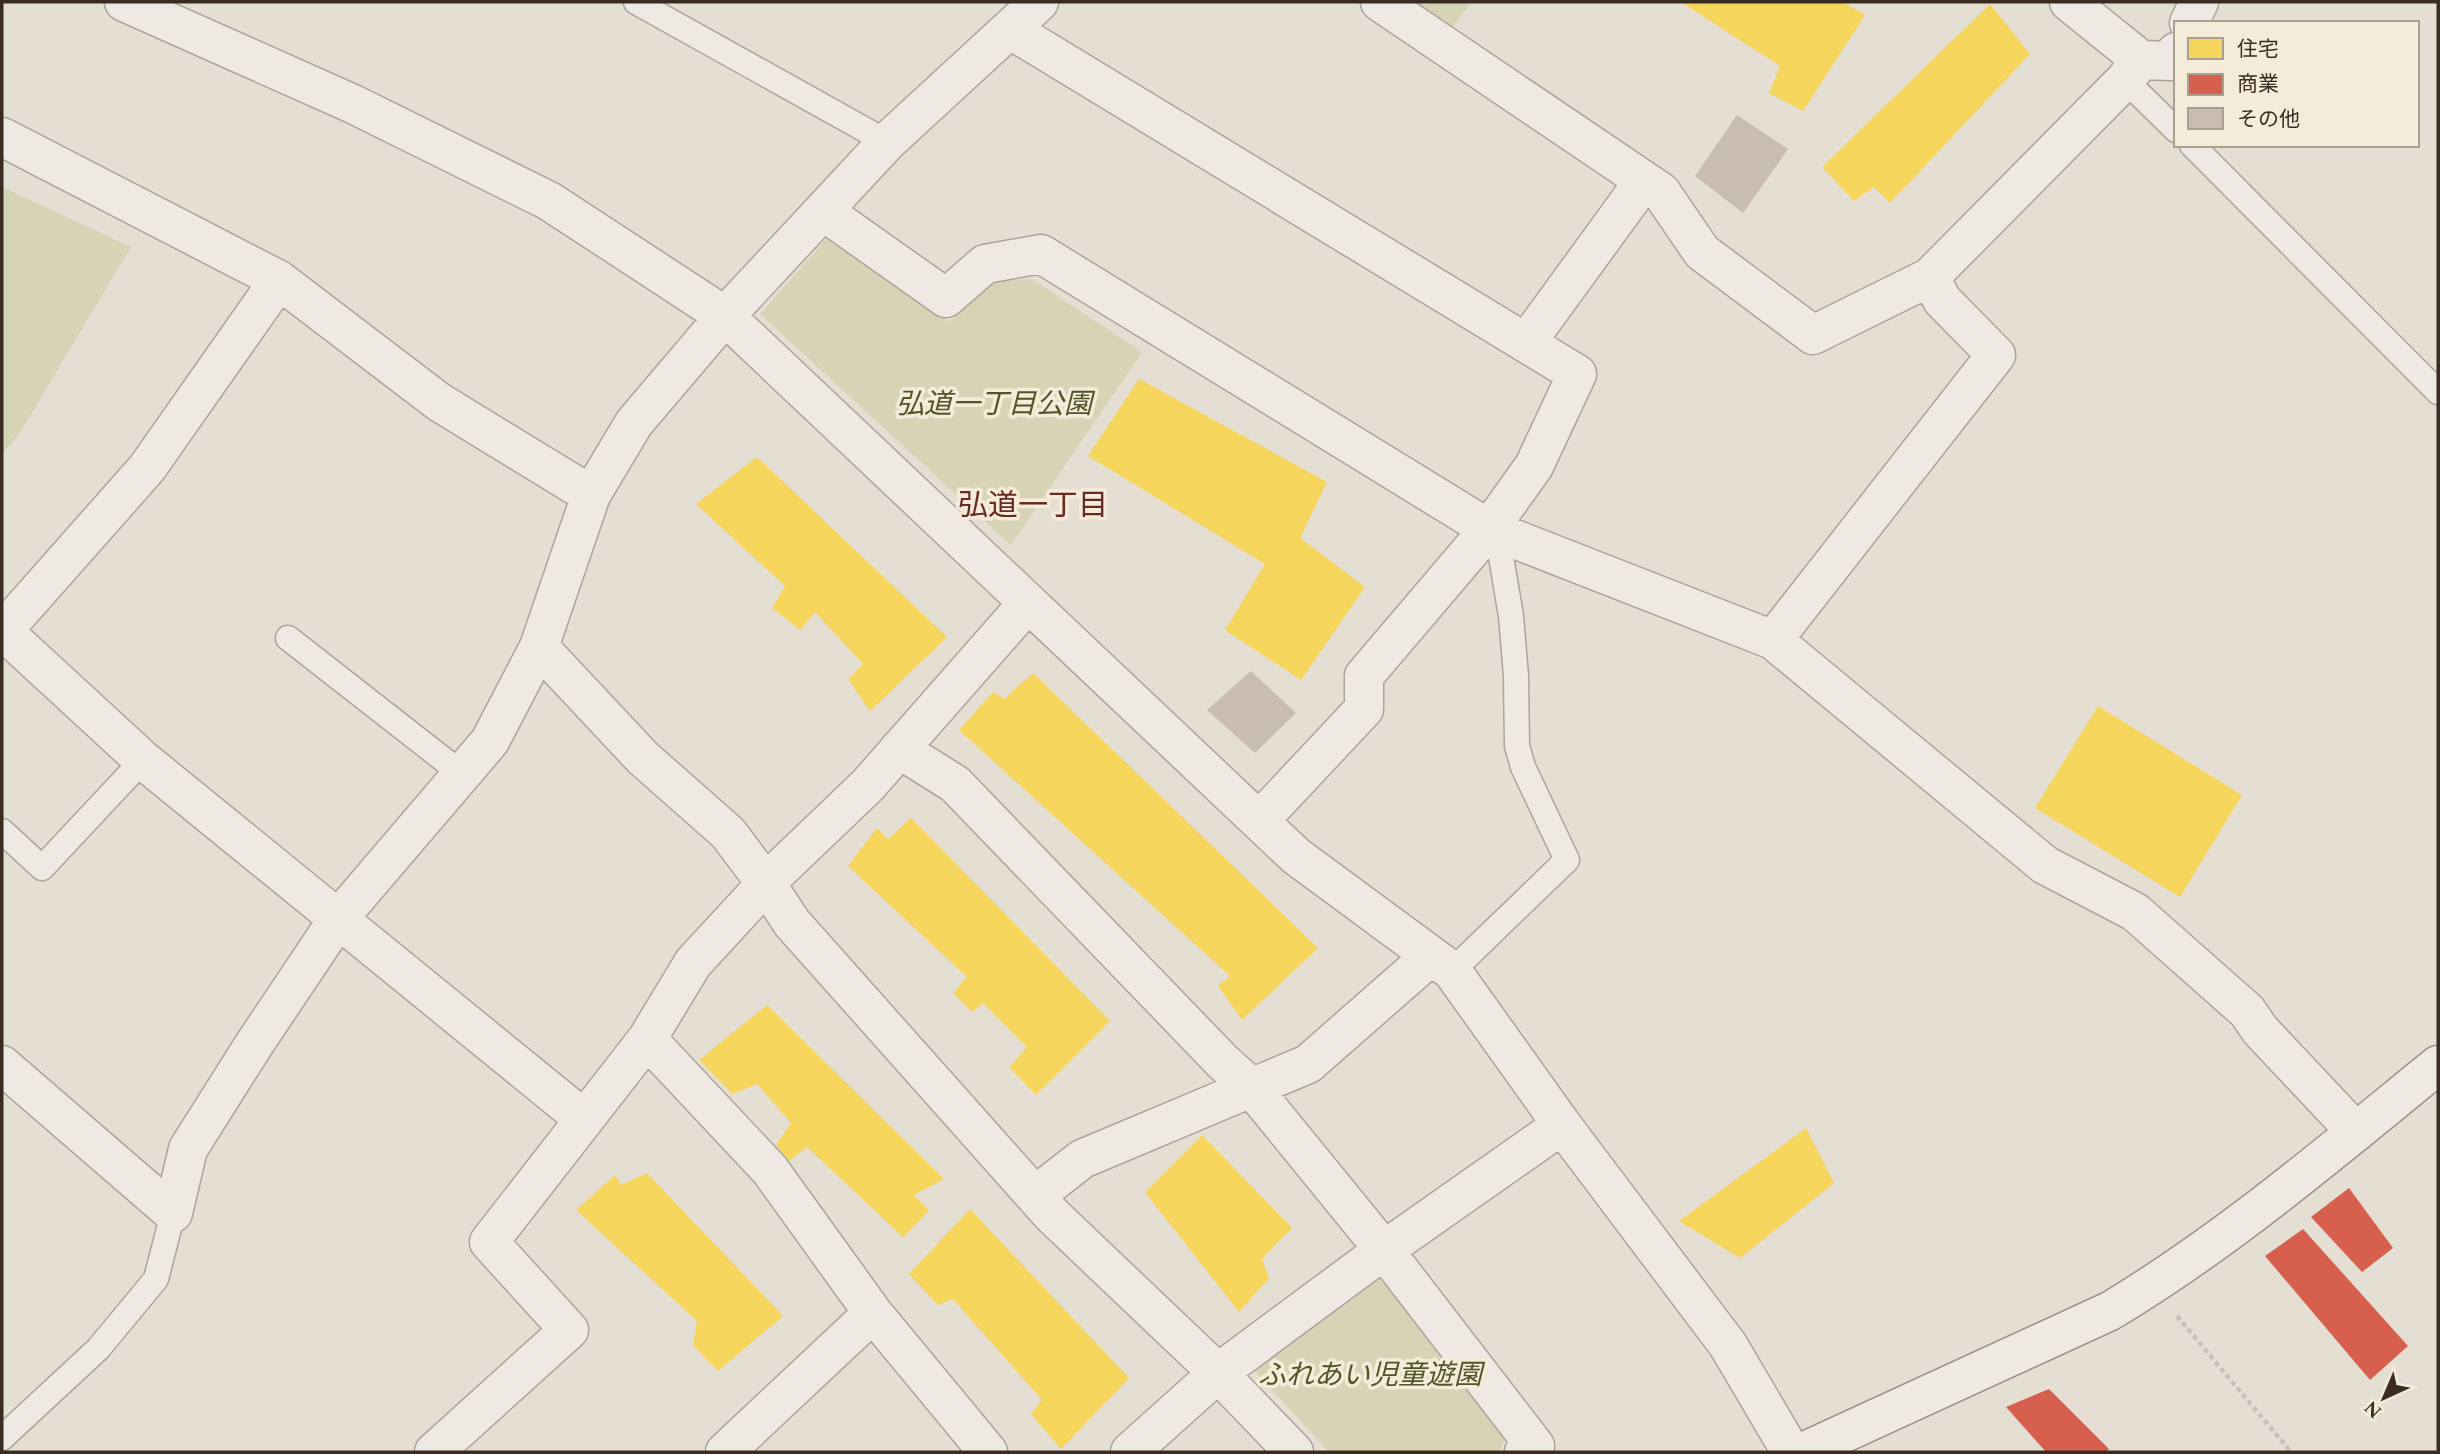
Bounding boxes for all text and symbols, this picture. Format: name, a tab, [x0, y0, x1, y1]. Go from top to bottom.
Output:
legend	[2174, 21, 2419, 147]
text: 住宅	[2237, 34, 2279, 66]
text: 商業	[2237, 69, 2279, 101]
text: その他	[2237, 104, 2300, 136]
park label: 弘道一丁目公園	[896, 383, 1096, 426]
district label: 弘道一丁目	[958, 483, 1108, 529]
park label: ふれあい児童遊園	[1258, 1354, 1486, 1397]
north arrow	[2349, 1363, 2419, 1433]
text: N	[2358, 1393, 2389, 1425]

